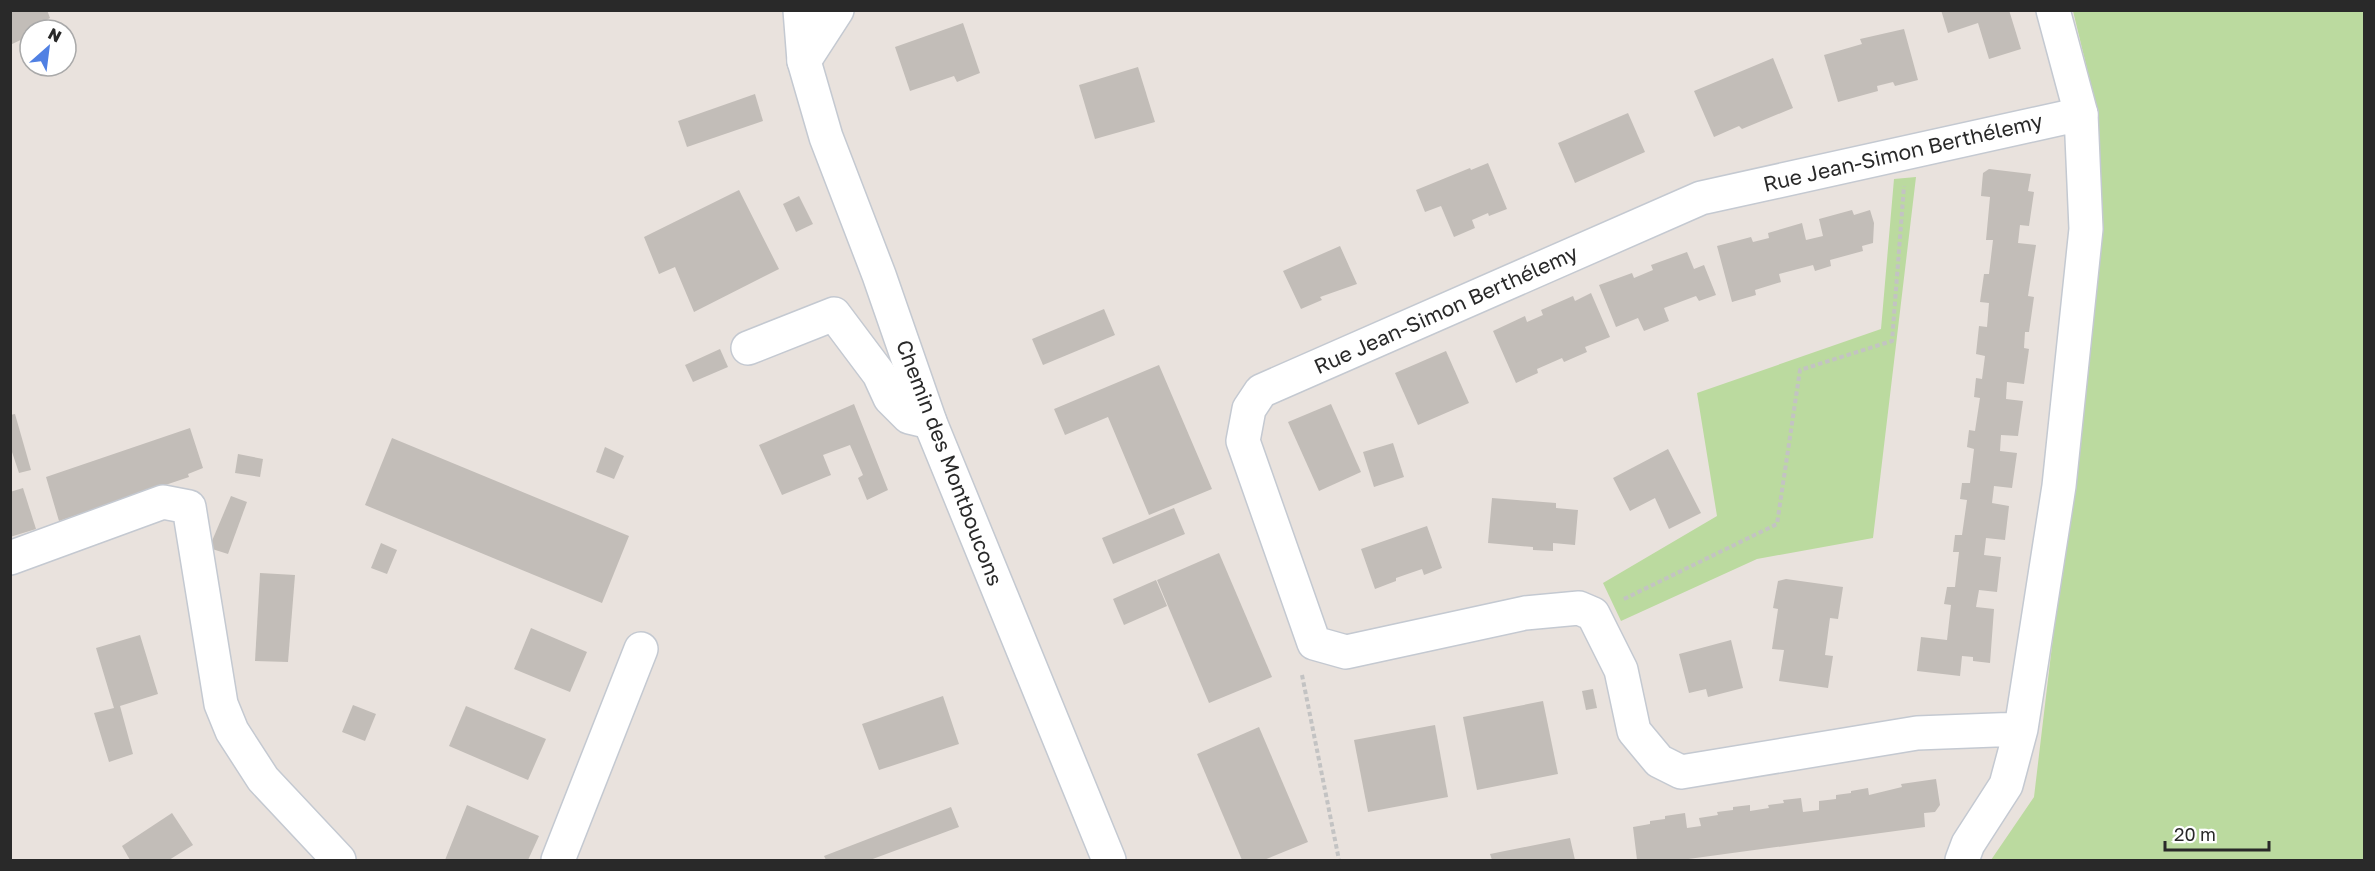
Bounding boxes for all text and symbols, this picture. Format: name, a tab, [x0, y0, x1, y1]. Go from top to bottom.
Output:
north arrow	[18, 18, 78, 78]
text: N	[45, 23, 65, 46]
street label: Rue Jean-Simon Berthélemy	[1761, 107, 2045, 197]
street label: Rue Jean-Simon Berthélemy	[1310, 239, 1582, 379]
street label: Chemin des Montboucons	[891, 336, 1009, 589]
scale bar	[2165, 814, 2268, 852]
text: 20 m	[2174, 823, 2216, 845]

